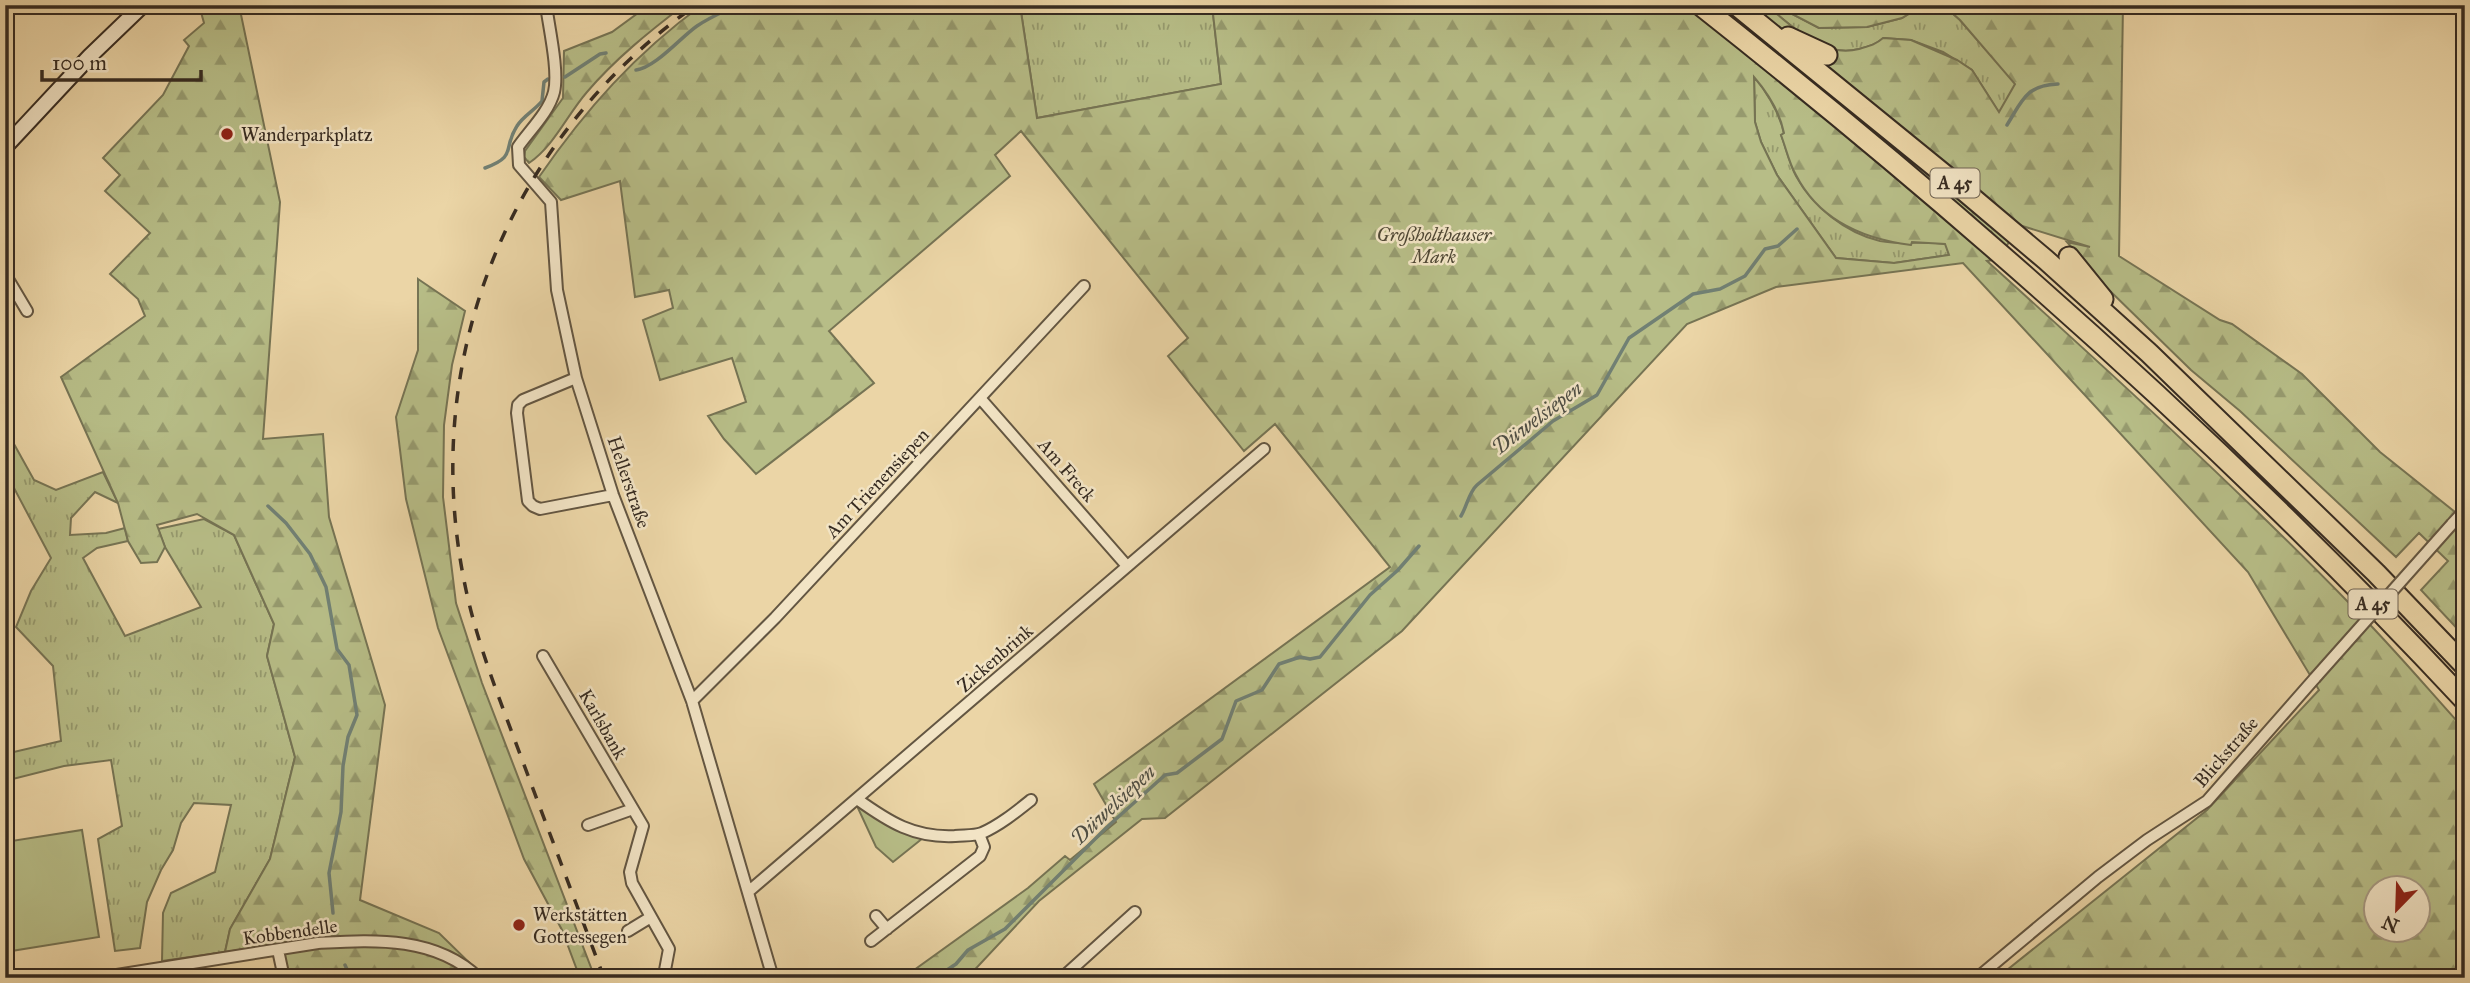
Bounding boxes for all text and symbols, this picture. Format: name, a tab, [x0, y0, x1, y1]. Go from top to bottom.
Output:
scale bar	[42, 38, 201, 82]
text: 100 m	[52, 50, 107, 76]
place label: Wanderparkplatz	[241, 123, 373, 146]
marker: Wanderparkplatz	[219, 126, 235, 142]
road number: A 45	[1930, 168, 1980, 198]
park label: Großholthauser Mark	[1377, 223, 1493, 268]
water label: Düwelsiepen	[1487, 375, 1588, 461]
street label: Am Trienensiepen	[820, 423, 934, 543]
street label: Hellerstraße	[603, 433, 656, 531]
street label: Am Freck	[1033, 433, 1101, 507]
road number: A 45	[2348, 590, 2398, 618]
street label: Zickenbrink	[953, 619, 1038, 697]
street label: Karlsbank	[574, 685, 632, 763]
street label: Blickstraße	[2189, 712, 2263, 792]
water label: Düwelsiepen	[1065, 759, 1161, 851]
north arrow	[2362, 874, 2432, 944]
place label: Werkstätten Gottessegen	[533, 903, 627, 949]
text: N	[2379, 910, 2402, 938]
street label: Kobbendelle	[241, 914, 339, 950]
marker: Werkstätten Gottessegen	[511, 917, 527, 933]

